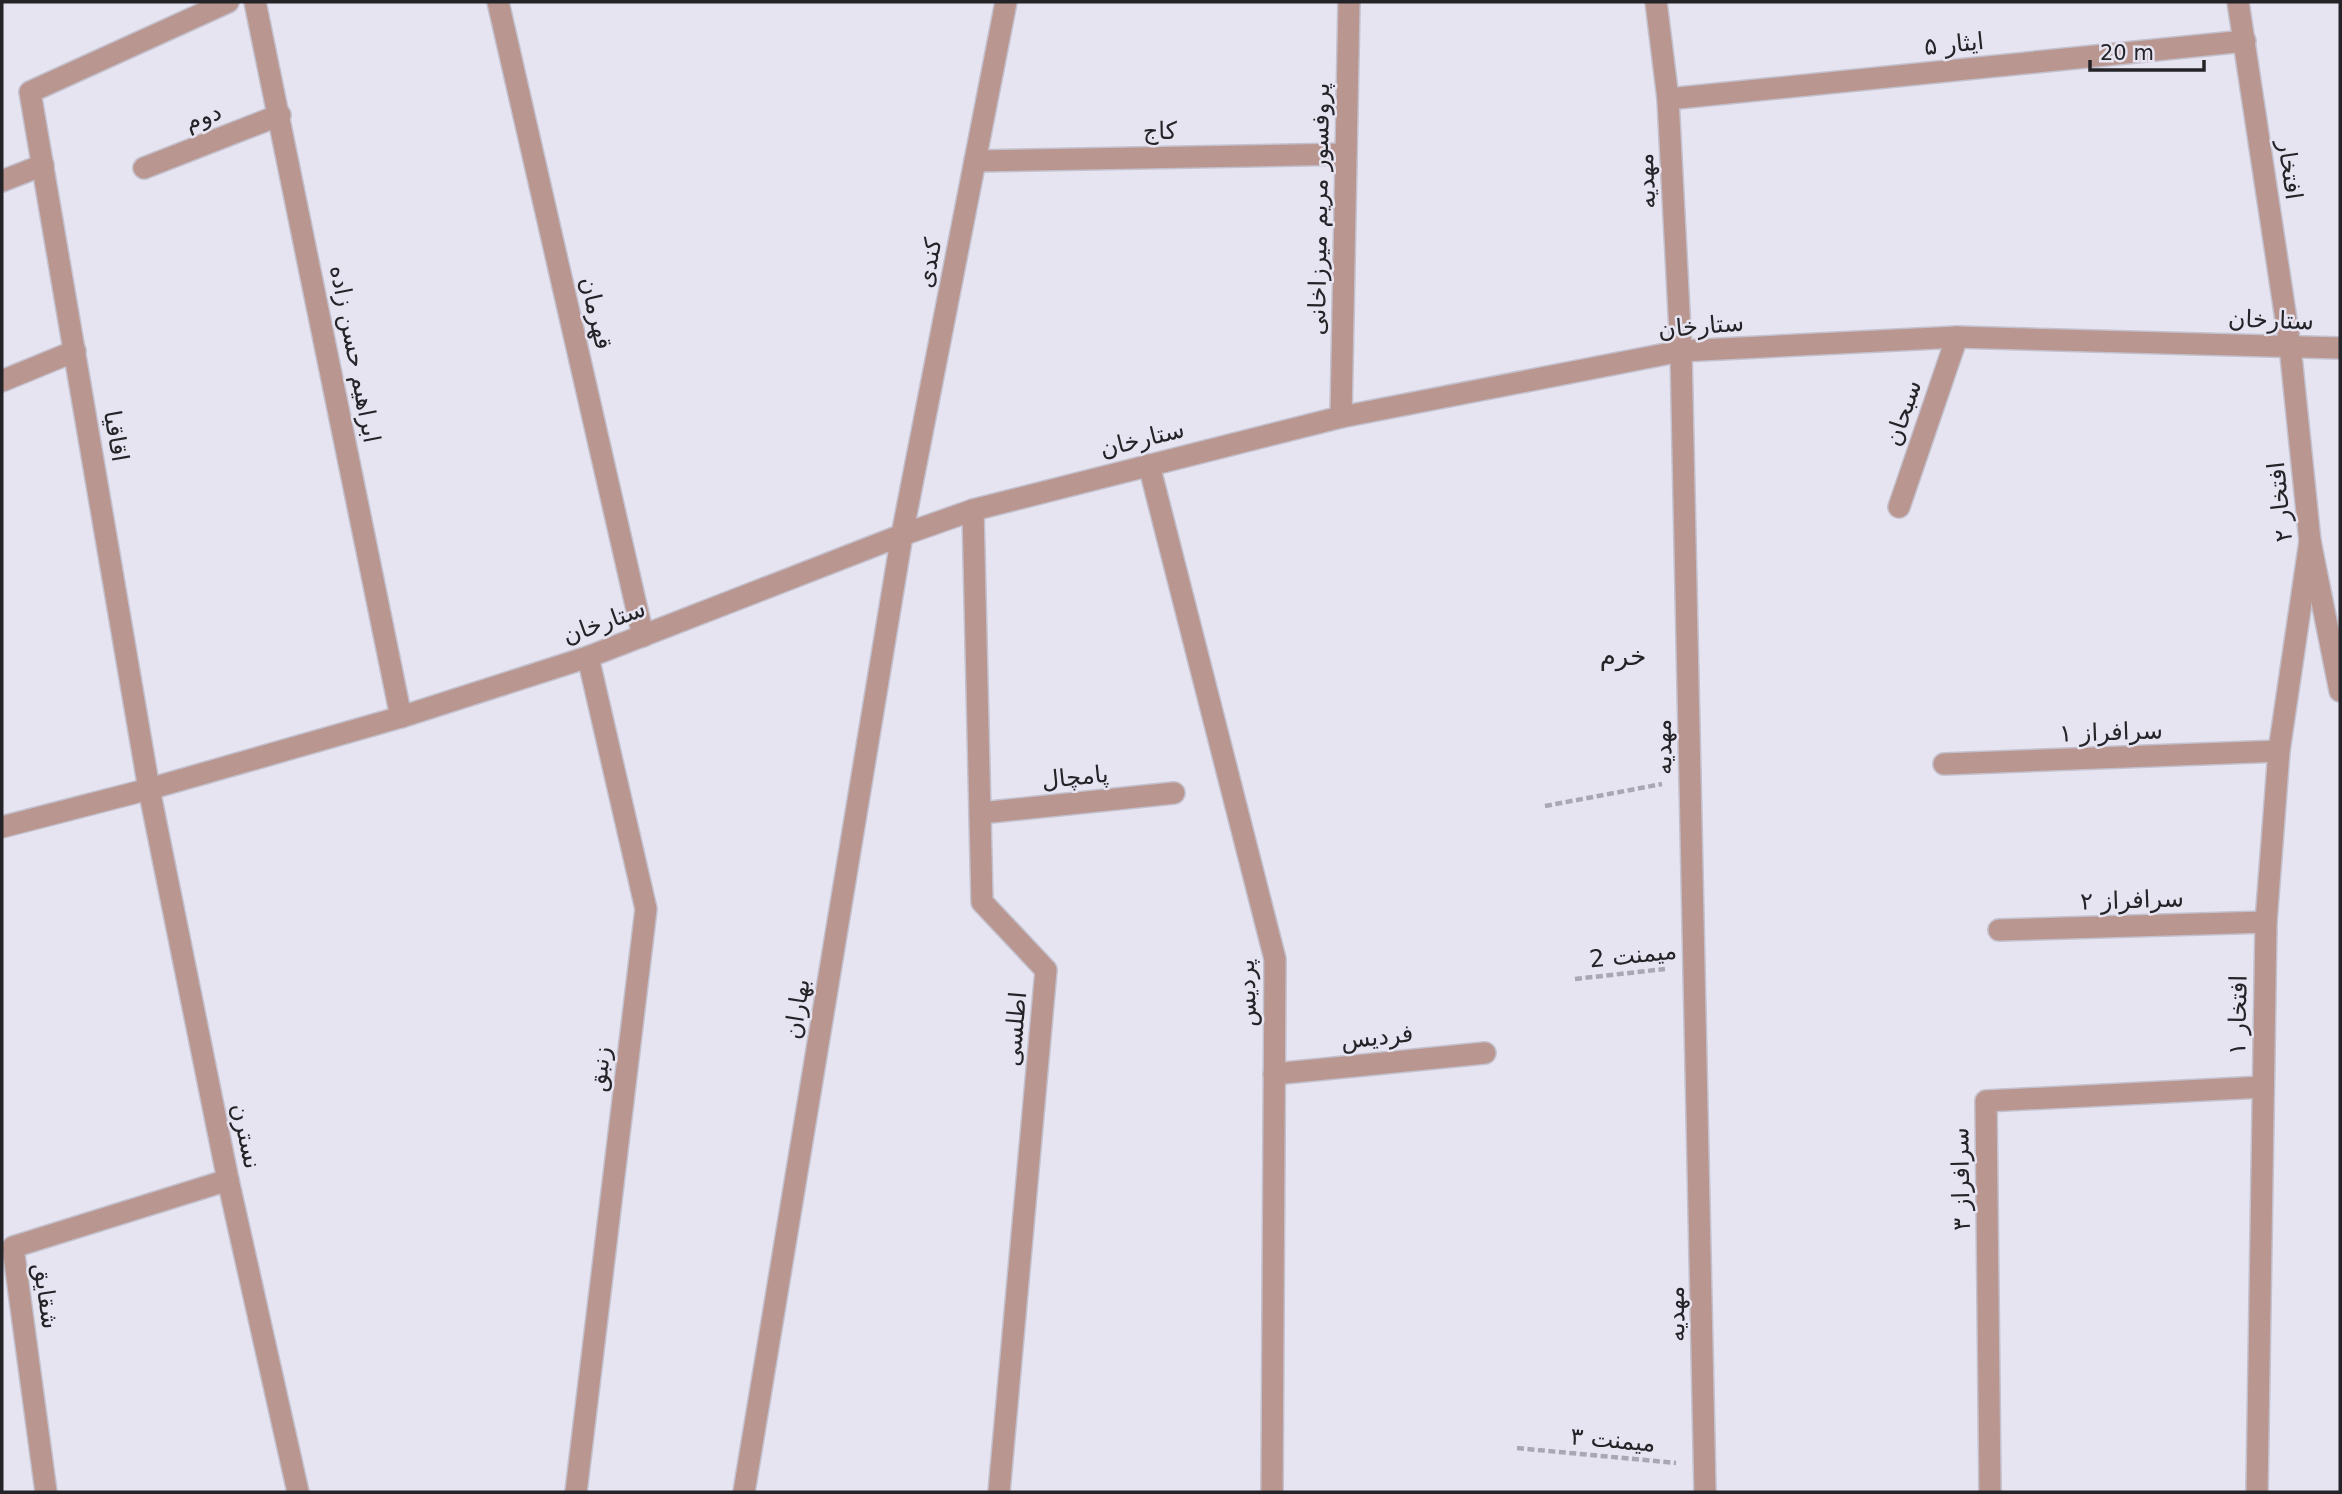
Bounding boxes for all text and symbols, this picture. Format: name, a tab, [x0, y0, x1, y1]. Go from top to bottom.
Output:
street label: ایثار ۵	[1923, 27, 1985, 61]
scale bar	[2090, 28, 2204, 72]
text: 20 m	[2100, 41, 2154, 65]
street label: پروفسور مریم میرزاخانی	[1303, 82, 1335, 336]
street label: دوم	[181, 97, 225, 137]
street label: کاج	[1143, 117, 1178, 145]
street label: افتخار	[2272, 137, 2308, 202]
street label: مهدیه	[1631, 152, 1661, 210]
street label: کندی	[910, 235, 948, 290]
street label: ابراهیم حسن زاده	[324, 263, 386, 445]
street label: قهرمان	[574, 274, 618, 352]
street label: ستارخان	[2228, 305, 2314, 335]
street label: ستارخان	[1657, 308, 1745, 344]
street label: سبحان	[1879, 376, 1927, 450]
street label: اقاقیا	[98, 408, 134, 464]
street label: ستارخان	[1097, 415, 1187, 463]
street label: افتخار ۲	[2262, 461, 2298, 543]
street label: ستارخان	[559, 594, 649, 650]
district label: خرم	[1600, 641, 1646, 672]
street label: سرافراز ۱	[2059, 716, 2163, 748]
street label: مهدیه	[1649, 719, 1677, 775]
street label: پامچال	[1040, 760, 1110, 794]
street label: سرافراز ۲	[2080, 884, 2184, 916]
street label: میمنت 2	[1588, 936, 1678, 974]
street label: پردیس	[1232, 959, 1262, 1027]
street label: افتخار ۱	[2223, 975, 2253, 1055]
street label: بهاران	[778, 977, 816, 1041]
street label: اطلسی	[998, 990, 1032, 1068]
street label: فردیس	[1339, 1019, 1415, 1055]
street label: زنبق	[583, 1045, 617, 1093]
street label: نسترن	[225, 1101, 267, 1171]
street label: سرافراز ۳	[1946, 1127, 1976, 1231]
street label: شقایق	[28, 1261, 64, 1331]
street label: مهدیه	[1662, 1286, 1690, 1342]
street label: میمنت ۳	[1569, 1422, 1657, 1458]

